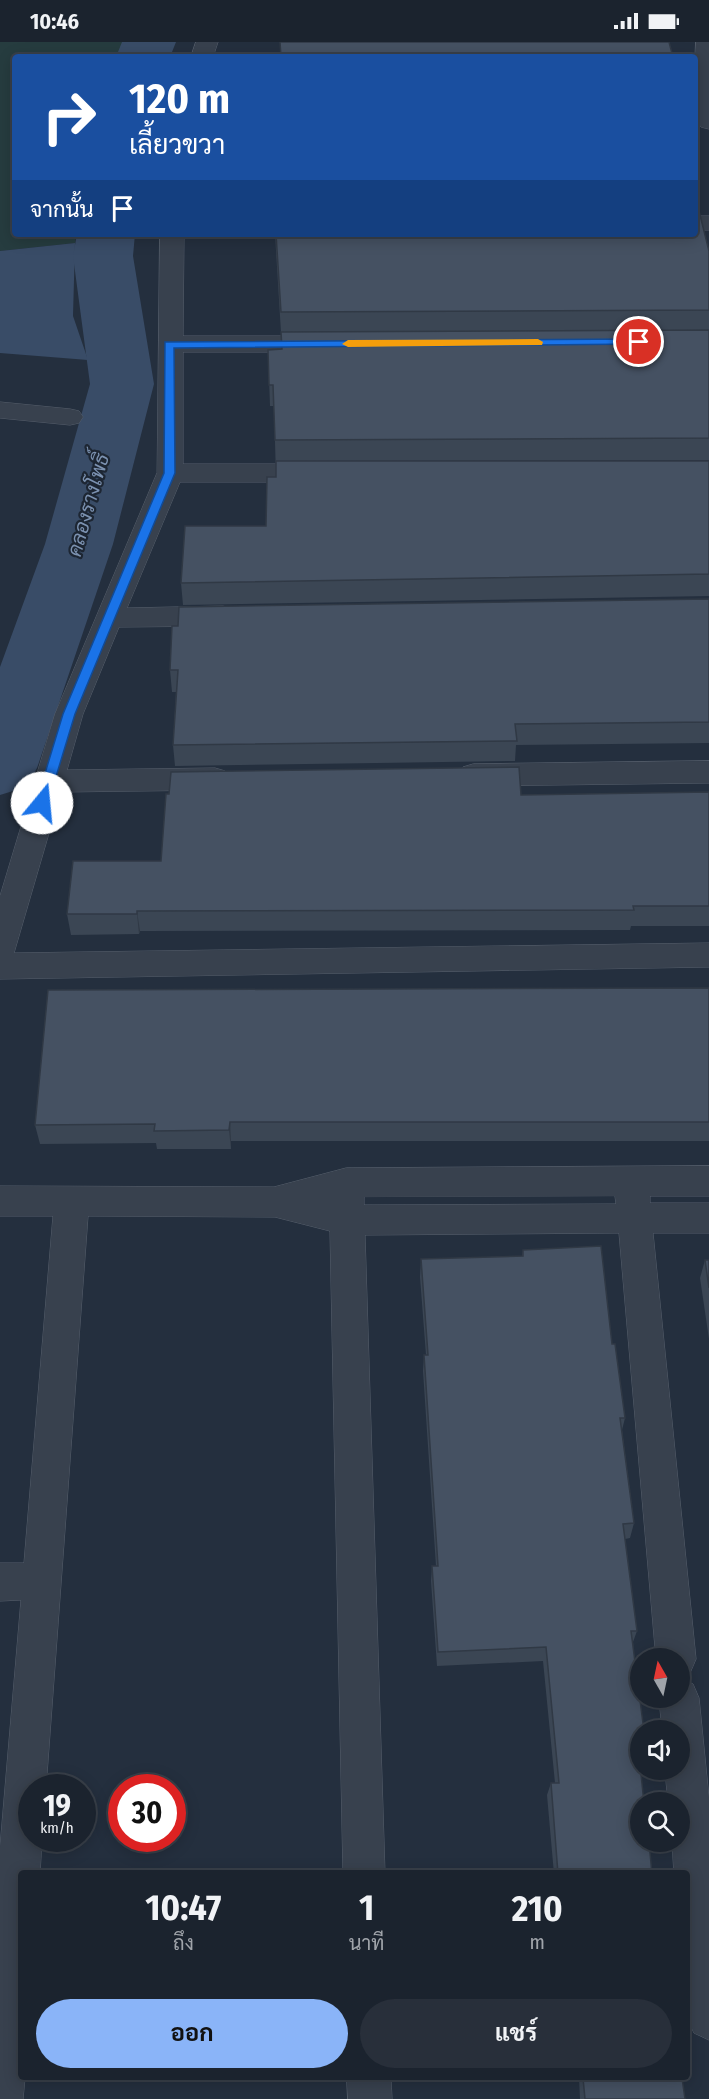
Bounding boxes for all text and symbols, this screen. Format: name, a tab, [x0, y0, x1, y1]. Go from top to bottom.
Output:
text: 10:46	[30, 8, 79, 35]
text: 120 m	[129, 74, 230, 124]
icon: right	[30, 78, 108, 156]
text: เลี้ยวขวา	[129, 129, 225, 161]
icon: arrive	[106, 192, 139, 225]
text: จากนั้น	[30, 196, 94, 223]
pin	[613, 316, 664, 367]
icon: arrive	[622, 325, 655, 358]
water label: คลองรางโพธิ์	[56, 445, 115, 559]
position arrow	[10, 771, 74, 835]
north arrow	[630, 1648, 690, 1708]
map controls	[630, 1648, 690, 1852]
button: sound	[630, 1720, 690, 1780]
speed limit sign: 30	[108, 1774, 186, 1852]
text: 19	[43, 1788, 71, 1824]
button: search	[630, 1792, 690, 1852]
text: km/h	[40, 1819, 74, 1837]
text: 10:47	[145, 1886, 221, 1930]
text: 1	[359, 1886, 374, 1930]
text: 210	[512, 1887, 563, 1931]
text: m	[529, 1930, 545, 1954]
text: ถึง	[173, 1931, 194, 1955]
text: นาที	[349, 1931, 384, 1955]
button: ออก	[36, 1999, 348, 2068]
button: แชร์	[360, 1999, 672, 2068]

